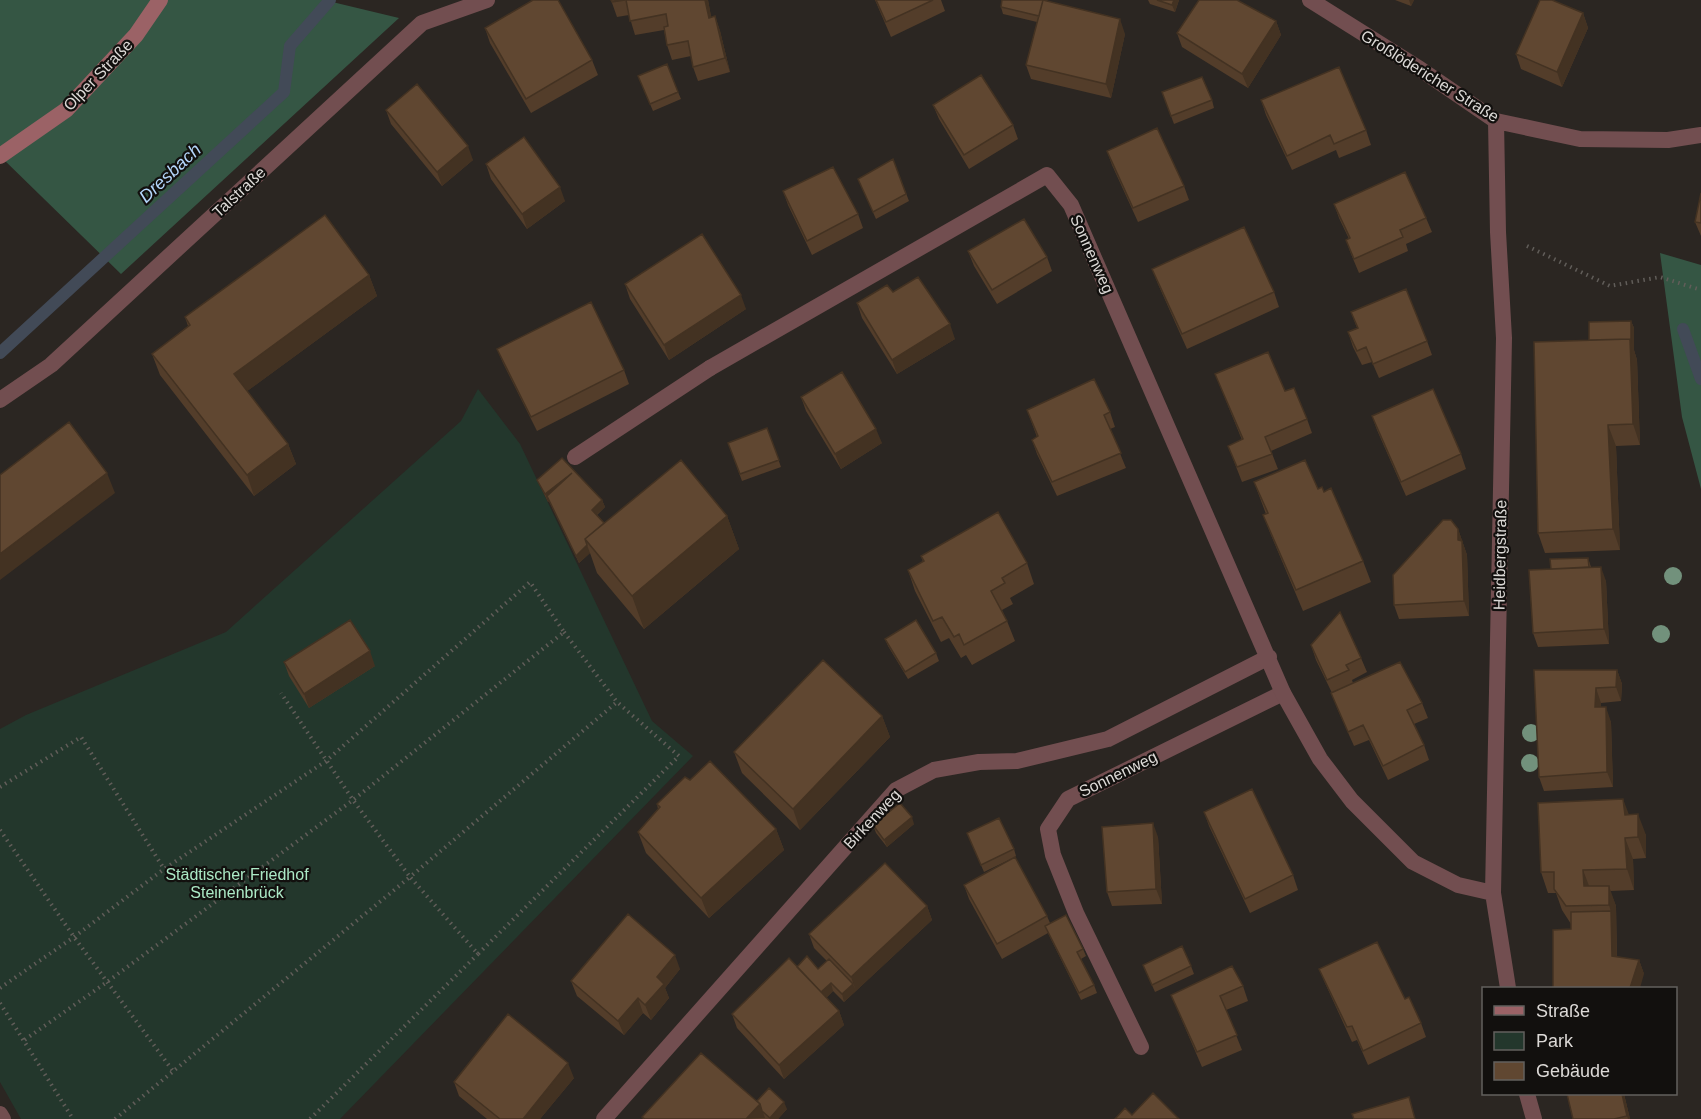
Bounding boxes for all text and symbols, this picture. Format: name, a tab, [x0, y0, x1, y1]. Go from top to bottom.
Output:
street label: Großlödericher Straße	[1358, 27, 1502, 125]
street label: Olper Straße	[60, 36, 136, 114]
water label: Dresbach	[135, 139, 205, 207]
street label: Talstraße	[209, 163, 269, 221]
street label: Sonnenweg	[1067, 212, 1117, 296]
street label: Heidbergstraße	[1491, 500, 1509, 610]
street label: Sonnenweg	[1076, 748, 1160, 800]
street label: Birkenweg	[840, 786, 904, 852]
park label: Städtischer Friedhof Steinenbrück	[165, 866, 309, 901]
legend	[1482, 987, 1677, 1095]
text: Straße	[1536, 1001, 1590, 1021]
text: Park	[1536, 1031, 1574, 1051]
text: Gebäude	[1536, 1061, 1610, 1081]

